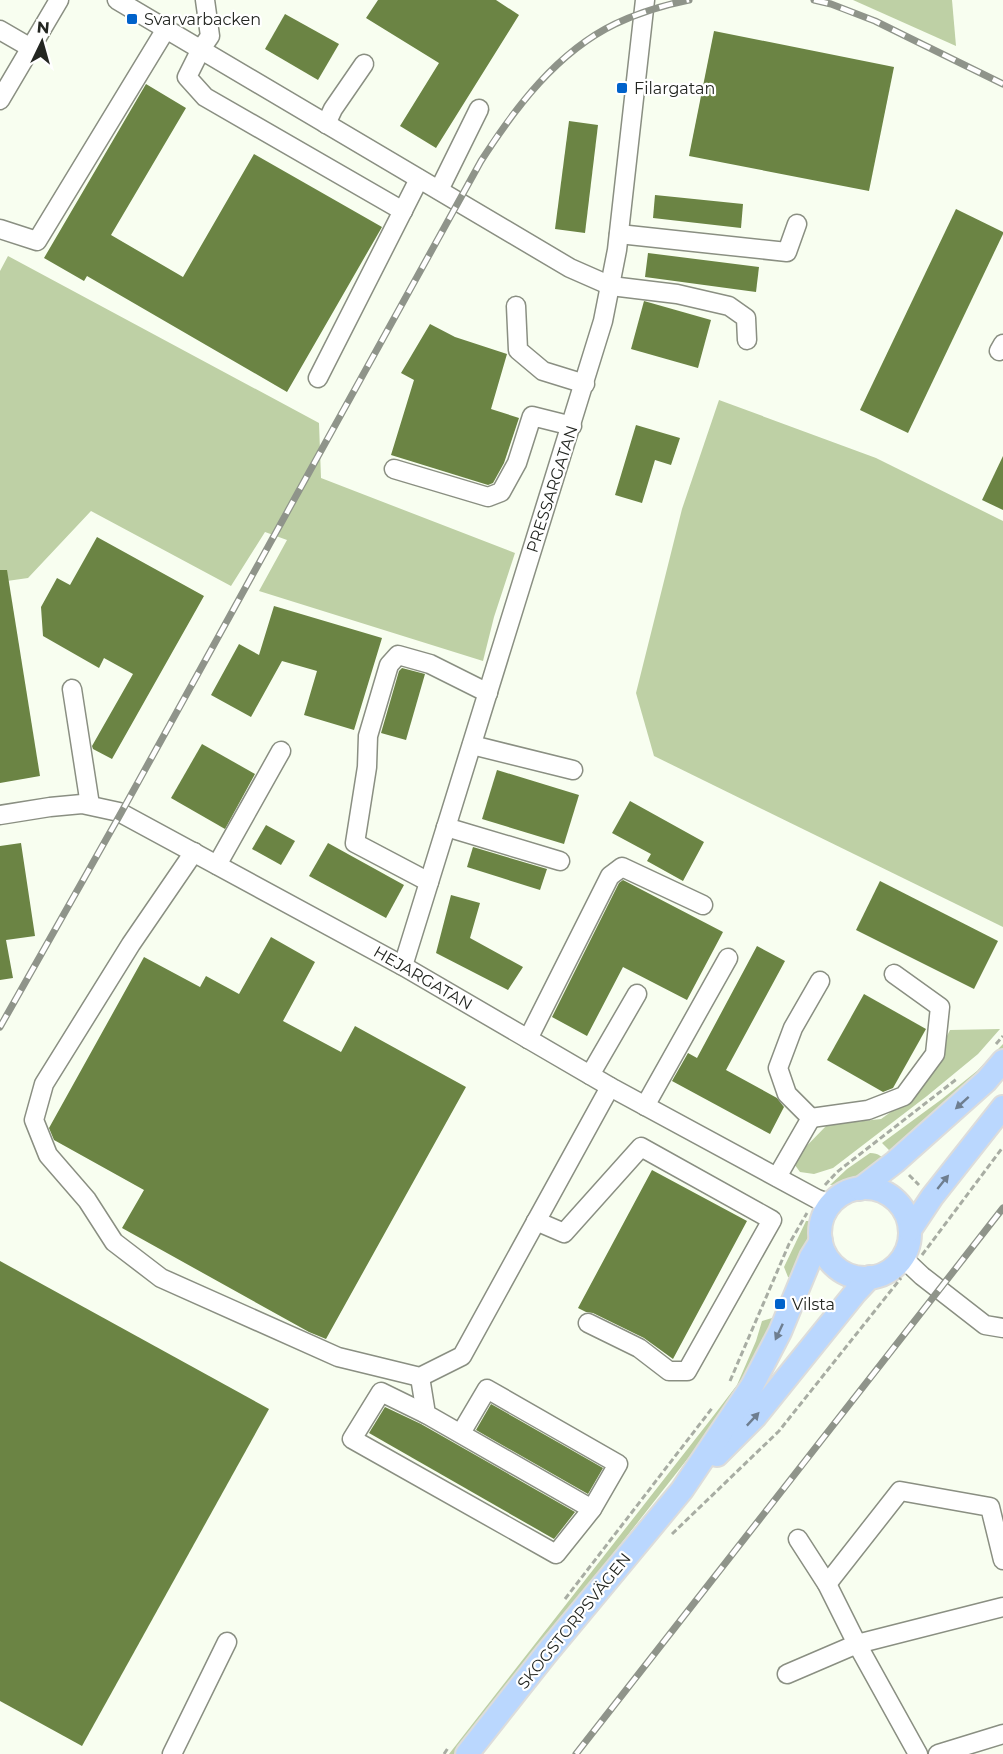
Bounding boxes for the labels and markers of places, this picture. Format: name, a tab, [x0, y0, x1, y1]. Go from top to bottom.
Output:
place label: Svarvarbacken	[144, 10, 261, 29]
marker: Svarvarbacken	[125, 12, 139, 26]
place label: Filargatan	[634, 79, 715, 98]
marker: Filargatan	[615, 81, 629, 95]
place label: Vilsta	[792, 1295, 835, 1314]
marker: Vilsta	[773, 1297, 787, 1311]

